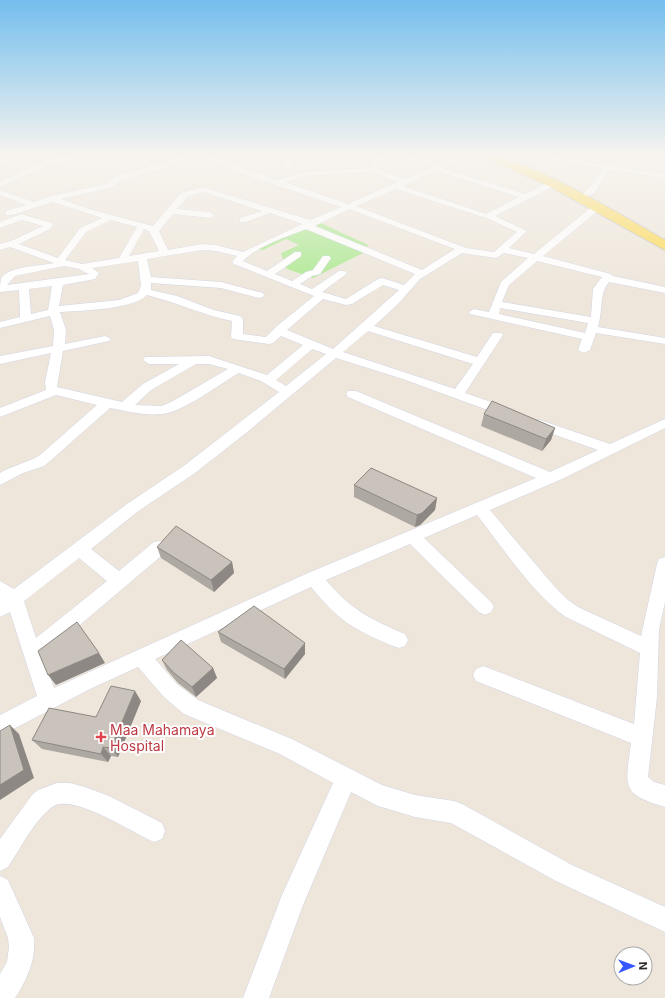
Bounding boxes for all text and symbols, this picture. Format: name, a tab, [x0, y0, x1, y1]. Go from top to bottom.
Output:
place label: Maa Mahamaya Hospital	[110, 721, 215, 754]
marker: Maa Mahamaya Hospital	[95, 731, 107, 743]
north arrow	[613, 946, 653, 986]
text: N	[636, 962, 650, 970]

